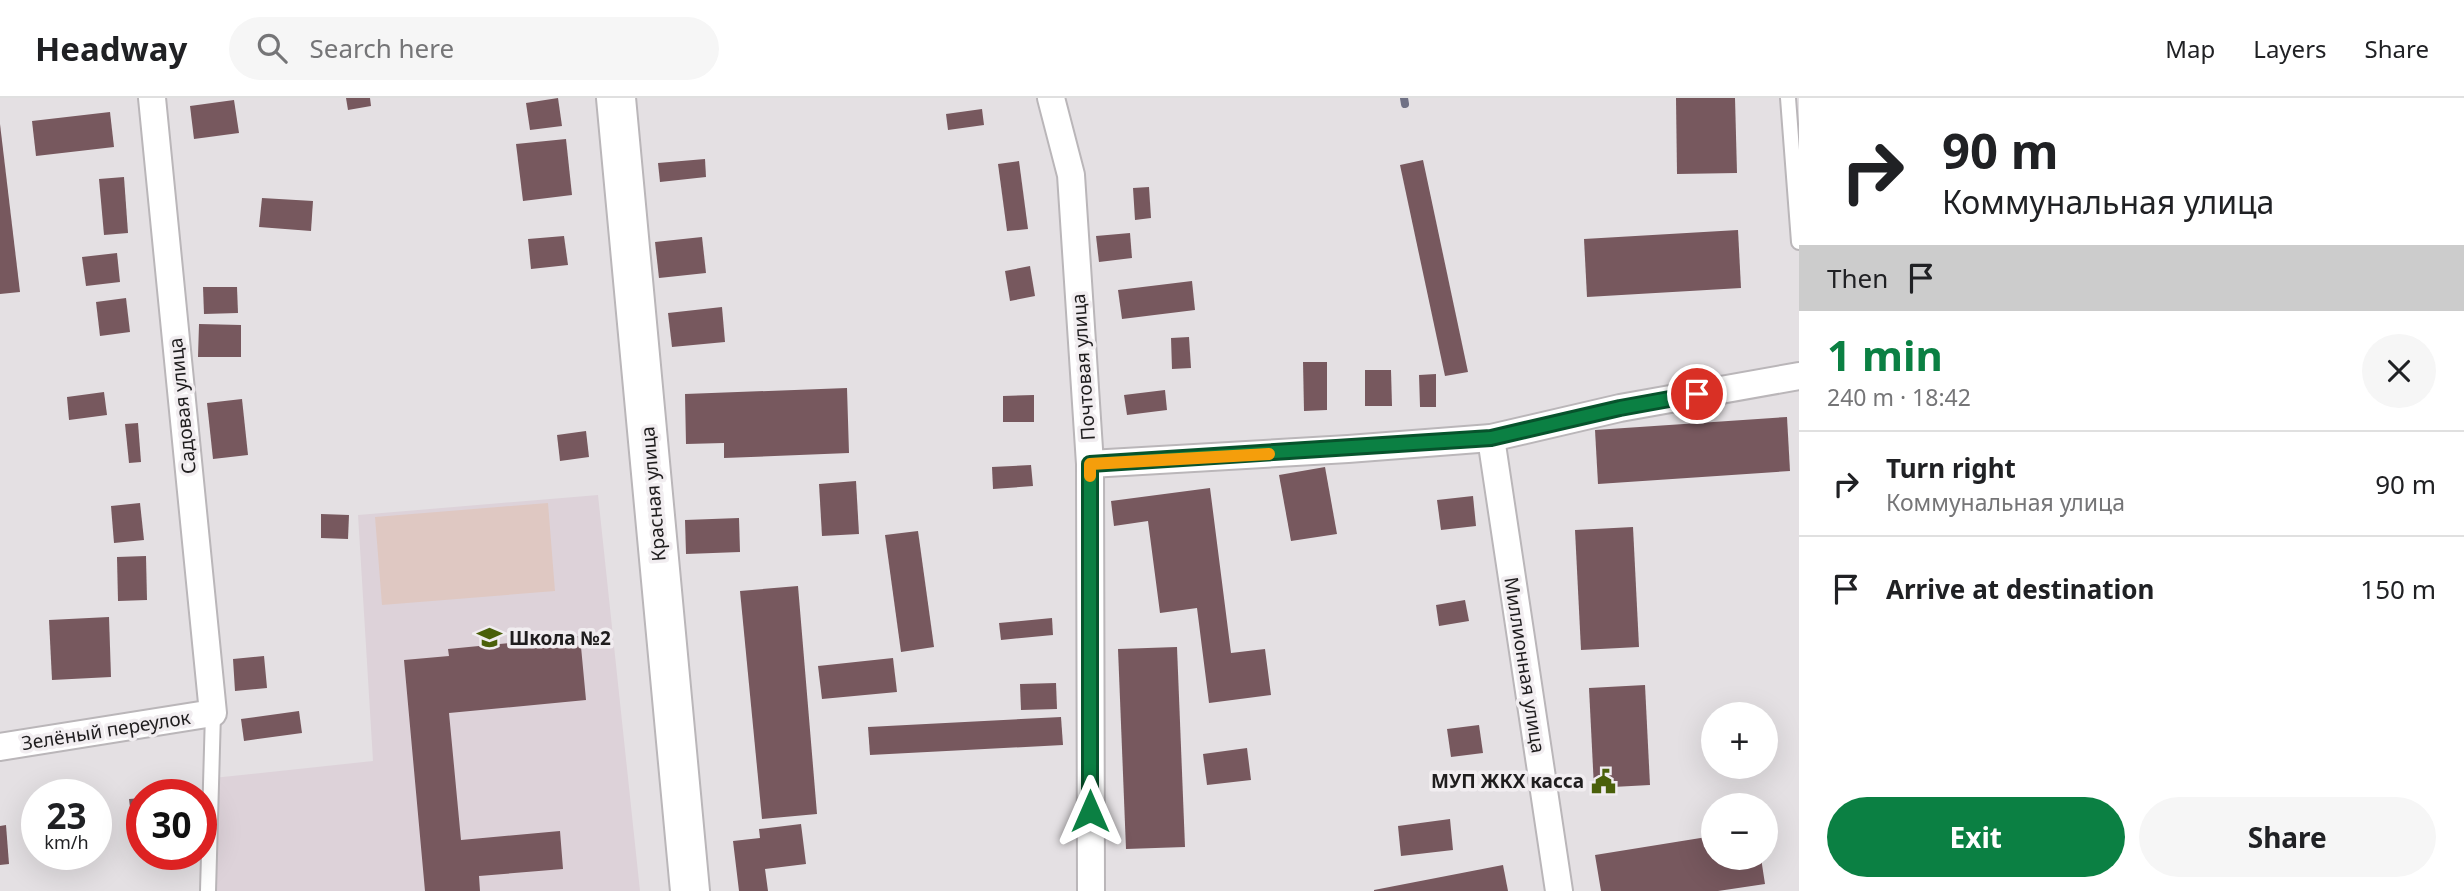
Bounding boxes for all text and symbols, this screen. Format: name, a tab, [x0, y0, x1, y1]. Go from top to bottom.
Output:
search box	[229, 17, 719, 80]
text: Headway	[35, 26, 187, 71]
icon: search	[253, 29, 291, 67]
text: Search here	[309, 30, 454, 66]
text: Map	[2165, 32, 2215, 65]
text: Layers	[2253, 32, 2327, 65]
text: Share	[2365, 32, 2429, 65]
text: 90 m	[1942, 117, 2059, 183]
icon: right	[1827, 126, 1918, 217]
text: Коммунальная улица	[1942, 180, 2274, 223]
icon: arrive	[1902, 259, 1940, 297]
text: Then	[1827, 260, 1888, 296]
street label: Почтовая улица	[1065, 293, 1101, 441]
text: 1 min	[1827, 326, 1943, 383]
button: close	[2362, 334, 2436, 408]
street label: Садовая улица	[162, 337, 202, 475]
pin	[1667, 364, 1727, 424]
icon: arrive	[1678, 375, 1716, 413]
text: 240 m · 18:42	[1827, 381, 1971, 413]
street label: Красная улица	[634, 425, 672, 563]
text: Turn right	[1886, 450, 2016, 486]
icon: right	[1827, 465, 1865, 503]
text: 90 m	[2375, 466, 2436, 502]
text: Коммунальная улица	[1886, 486, 2125, 518]
icon: arrive	[1827, 570, 1865, 608]
text: Arrive at destination	[1886, 571, 2155, 607]
text: 150 m	[2360, 571, 2436, 607]
street label: Миллионная улица	[1498, 575, 1552, 755]
school or university icon: Школа №2	[475, 624, 503, 652]
place label: Школа №2	[509, 625, 611, 651]
map controls	[1701, 702, 1778, 870]
button: +	[1701, 702, 1778, 779]
street label: Зелёный переулок	[20, 704, 192, 756]
public building icon: МУП ЖКХ касса	[1590, 767, 1618, 795]
place label: МУП ЖКХ касса	[1431, 768, 1584, 794]
position arrow	[1053, 774, 1127, 848]
speed limit sign: 30	[126, 779, 217, 870]
text: 23	[46, 792, 87, 839]
button: −	[1701, 793, 1778, 870]
button: Exit	[1827, 797, 2125, 877]
button: Share	[2139, 797, 2436, 877]
text: km/h	[44, 830, 89, 854]

